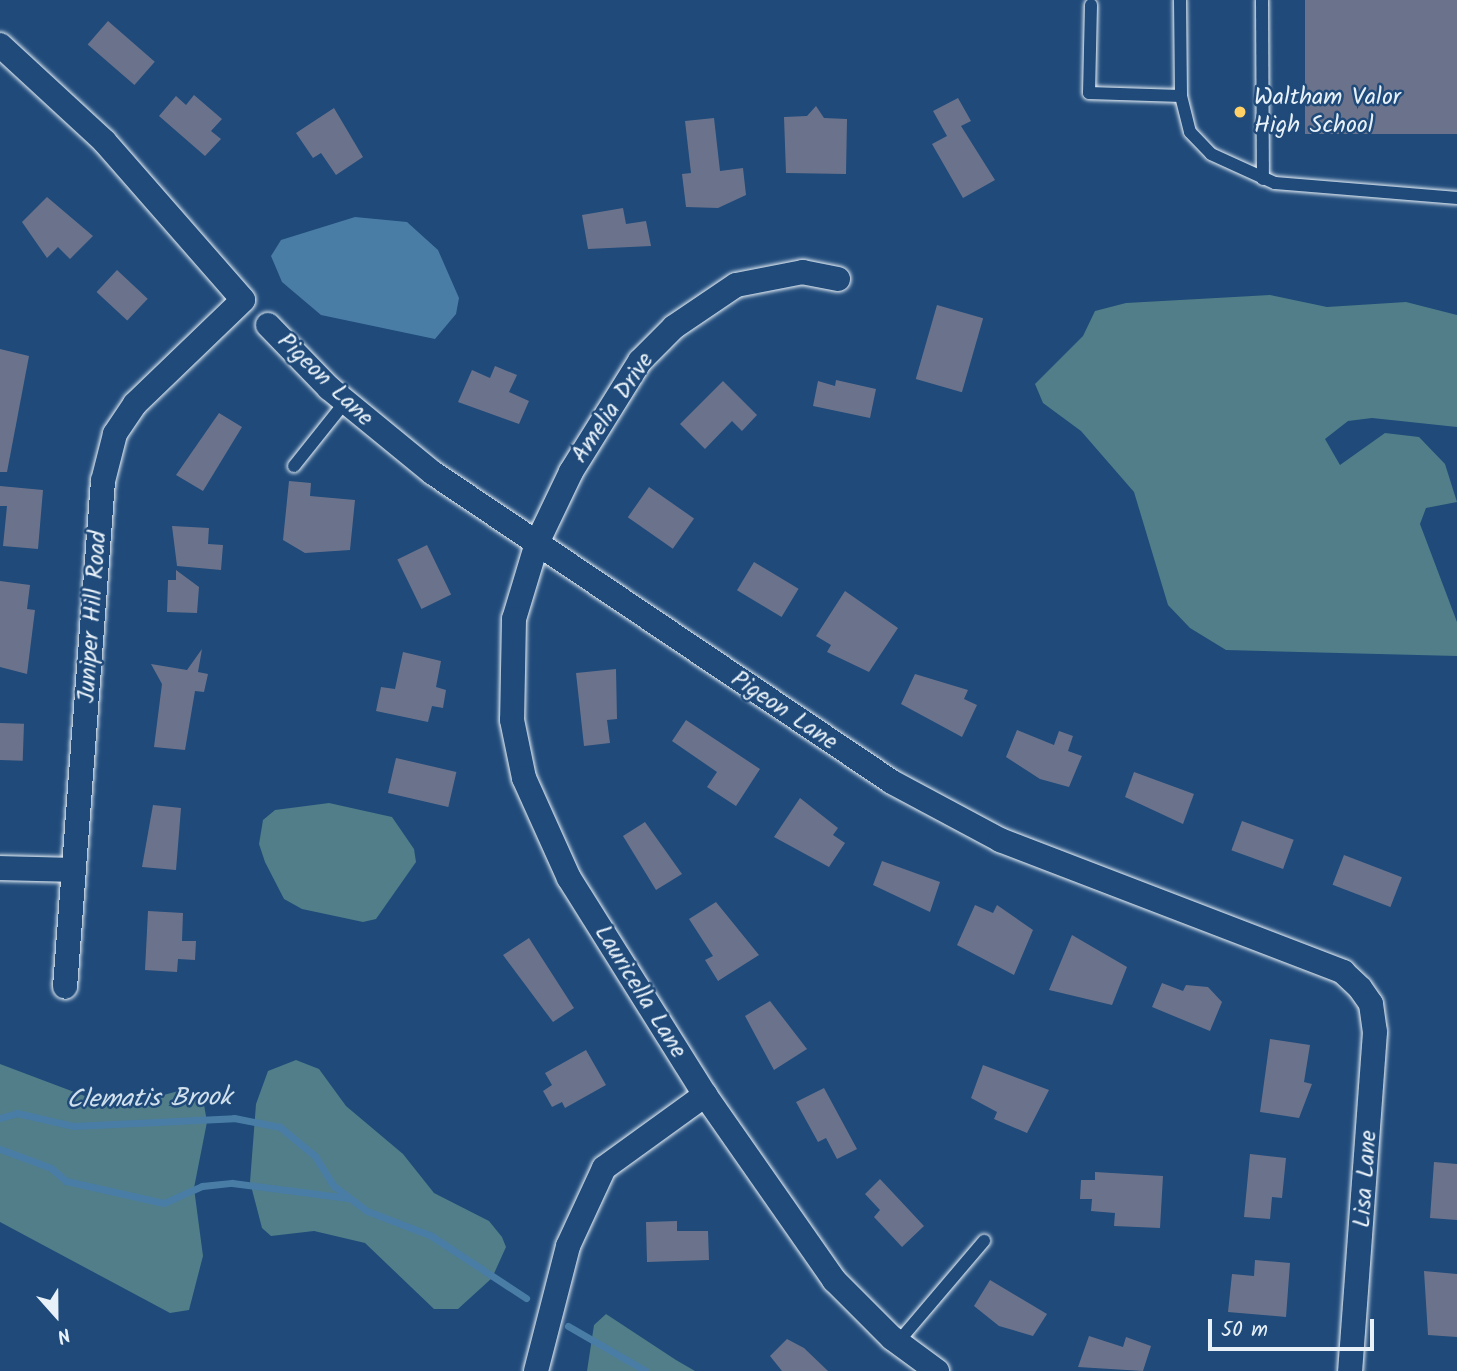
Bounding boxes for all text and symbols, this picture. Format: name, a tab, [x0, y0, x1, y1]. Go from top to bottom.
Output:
place label: Waltham Valor High School	[1254, 84, 1401, 140]
marker: Waltham Valor High School	[1232, 104, 1248, 120]
street label: Pigeon Lane	[271, 327, 379, 433]
street label: Amelia Drive	[566, 347, 660, 469]
street label: Juniper Hill Road	[73, 530, 113, 704]
street label: Pigeon Lane	[725, 665, 843, 757]
street label: Lauricella Lane	[588, 920, 692, 1064]
water label: Clematis Brook	[66, 1083, 232, 1117]
street label: Lisa Lane	[1348, 1129, 1384, 1229]
north arrow	[21, 1280, 91, 1350]
scale bar	[1212, 1304, 1378, 1348]
text: 50 m	[1221, 1314, 1268, 1347]
text: N	[53, 1318, 75, 1351]

